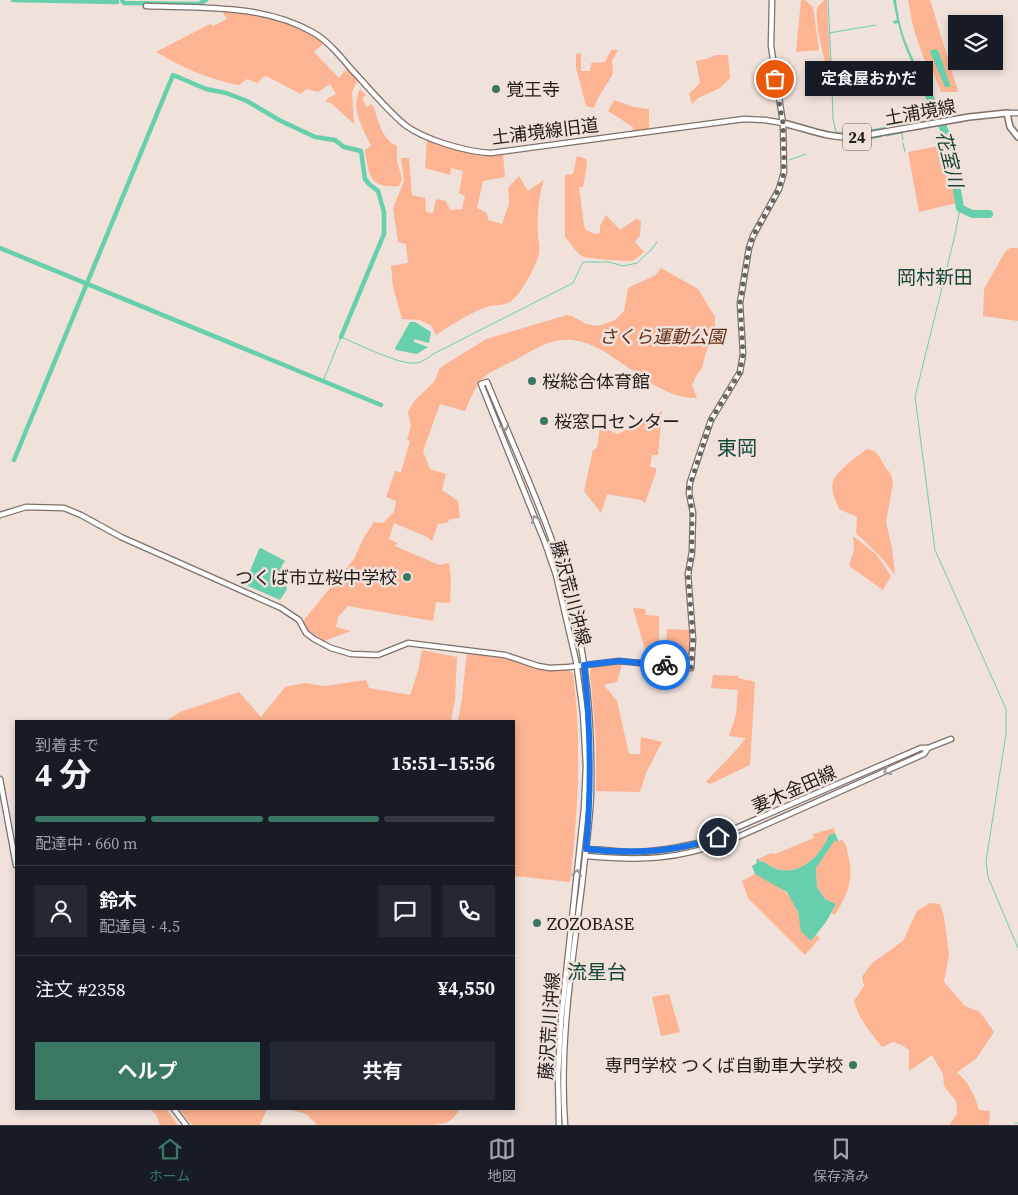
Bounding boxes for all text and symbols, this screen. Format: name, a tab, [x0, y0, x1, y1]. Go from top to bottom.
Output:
map controls	[948, 15, 1003, 70]
button: layers	[948, 15, 1003, 70]
pin	[754, 58, 796, 100]
callout: 定食屋おかだ	[805, 62, 932, 96]
icon: bag	[761, 65, 789, 93]
text: 定食屋おかだ	[821, 67, 917, 89]
place label: 覚王寺	[506, 77, 560, 102]
marker: 覚王寺	[490, 83, 502, 95]
street label: 土浦境線	[882, 93, 958, 131]
street label: 土浦境線旧道	[490, 112, 600, 150]
road number: 24	[843, 124, 871, 150]
water label: 花室川	[930, 128, 970, 192]
district label: 岡村新田	[897, 264, 973, 290]
park label: さくら運動公園	[599, 324, 728, 349]
place label: 桜総合体育館	[542, 369, 650, 394]
marker: 桜総合体育館	[526, 375, 538, 387]
place label: 桜窓口センター	[554, 409, 680, 434]
marker: 桜窓口センター	[538, 415, 550, 427]
one-way arrow	[499, 422, 509, 431]
district label: 東岡	[717, 434, 757, 462]
one-way arrow	[530, 515, 541, 524]
street label: 藤沢荒川沖線	[545, 538, 597, 648]
place label: つくば市立桜中学校	[235, 565, 397, 590]
marker: つくば市立桜中学校	[401, 571, 413, 583]
courier	[640, 640, 690, 690]
icon: bike	[651, 651, 679, 679]
text: 到着まで	[35, 734, 99, 756]
text: 15:51–15:56	[391, 750, 495, 776]
text: 4 分	[35, 753, 91, 797]
street label: 妻木金田線	[748, 759, 840, 819]
one-way arrow	[883, 765, 892, 775]
pin	[697, 816, 739, 858]
icon: home	[704, 823, 732, 851]
text: 配達中 · 660 m	[35, 832, 137, 854]
one-way arrow	[571, 869, 582, 877]
button: person	[35, 885, 87, 937]
button: chat	[379, 885, 431, 937]
button: phone	[443, 885, 495, 937]
text: 鈴木	[99, 887, 137, 913]
place label: ZOZOBASE	[547, 911, 634, 936]
text: 配達員 · 4.5	[99, 915, 180, 937]
marker: ZOZOBASE	[531, 917, 543, 929]
district label: 流星台	[567, 958, 627, 986]
street label: 藤沢荒川沖線	[533, 971, 565, 1081]
text: ¥4,550	[438, 975, 495, 1001]
text: 注文 #2358	[35, 976, 125, 1002]
button: ヘルプ	[35, 1042, 260, 1100]
button: 共有	[270, 1042, 495, 1100]
place label: 専門学校 つくば自動車大学校	[605, 1053, 843, 1078]
marker: 専門学校 つくば自動車大学校	[847, 1059, 859, 1071]
tab: ホーム	[149, 1135, 190, 1186]
tab: 地図	[488, 1135, 516, 1186]
tab: 保存済み	[813, 1135, 869, 1186]

